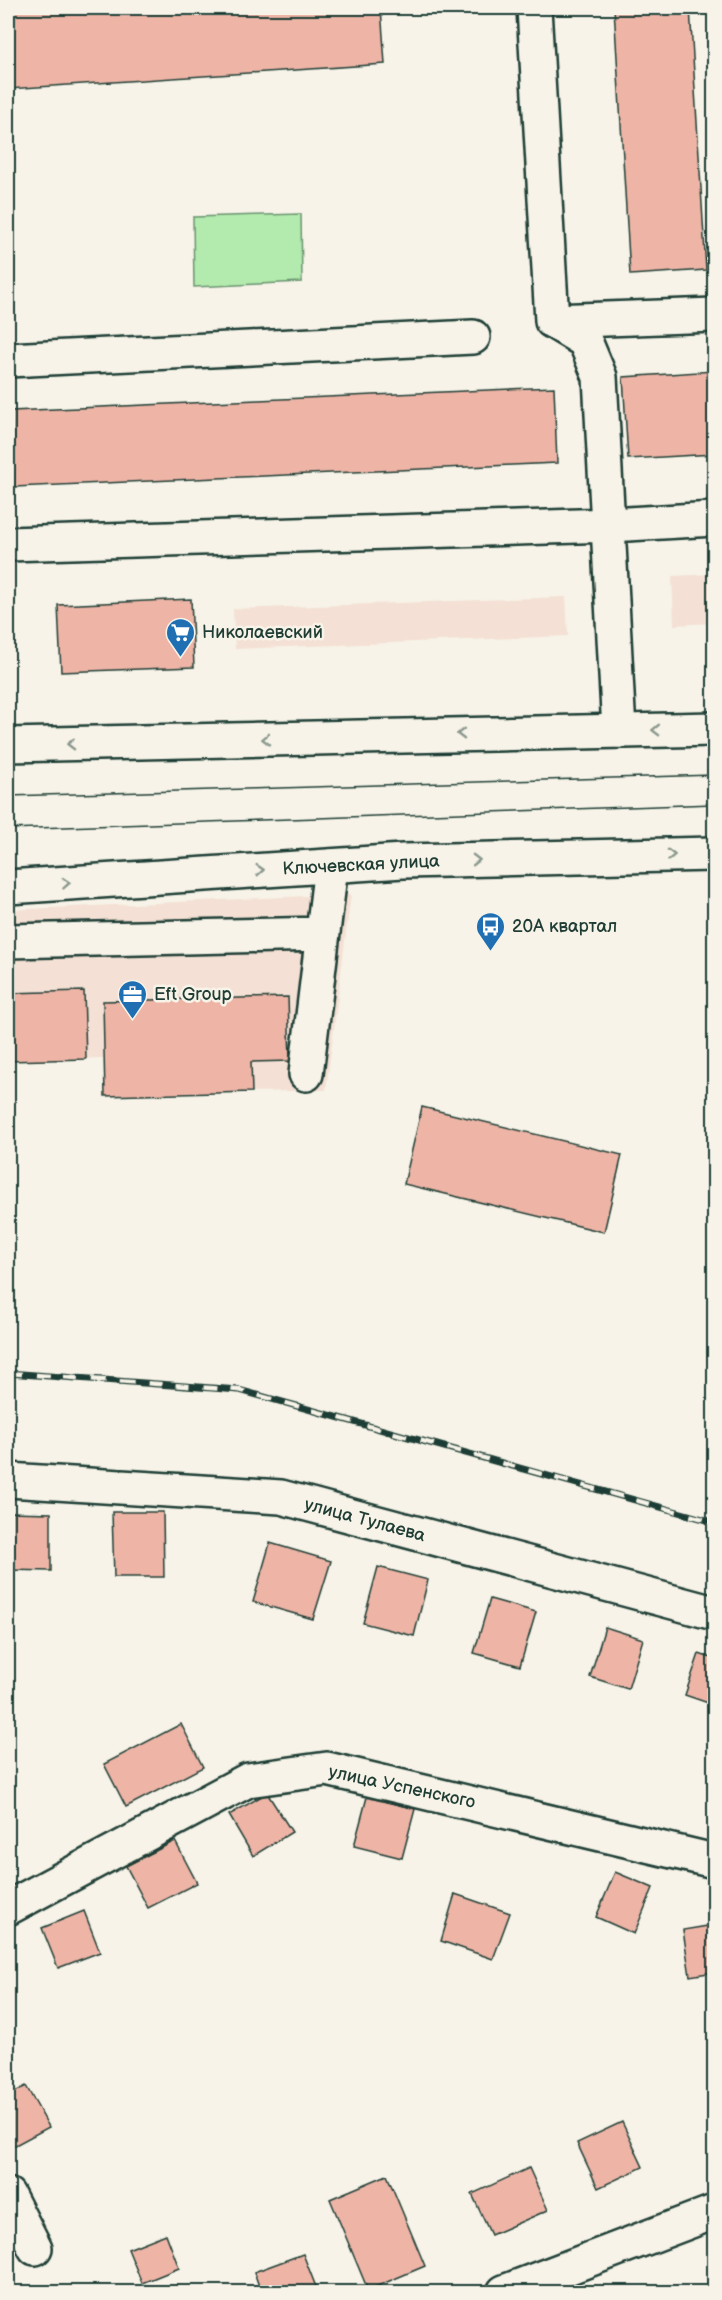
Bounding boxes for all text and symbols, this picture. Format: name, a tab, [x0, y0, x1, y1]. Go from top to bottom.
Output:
supermarket icon: Николаевский	[165, 616, 197, 658]
place label: Николаевский	[202, 622, 323, 643]
one-way arrow	[652, 724, 661, 736]
one-way arrow	[457, 728, 466, 741]
one-way arrow	[262, 733, 271, 745]
one-way arrow	[67, 738, 76, 750]
one-way arrow	[667, 849, 676, 862]
street label: Ключевская улица	[282, 850, 440, 880]
one-way arrow	[472, 853, 481, 866]
one-way arrow	[256, 864, 265, 877]
one-way arrow	[61, 877, 70, 890]
bus stop icon: 20А квартал	[475, 910, 507, 952]
place label: 20А квартал	[512, 916, 617, 937]
office icon: Eft Group	[117, 978, 149, 1020]
place label: Eft Group	[154, 984, 232, 1005]
street label: улица Тулаева	[302, 1494, 428, 1546]
street label: улица Успенского	[327, 1761, 477, 1813]

